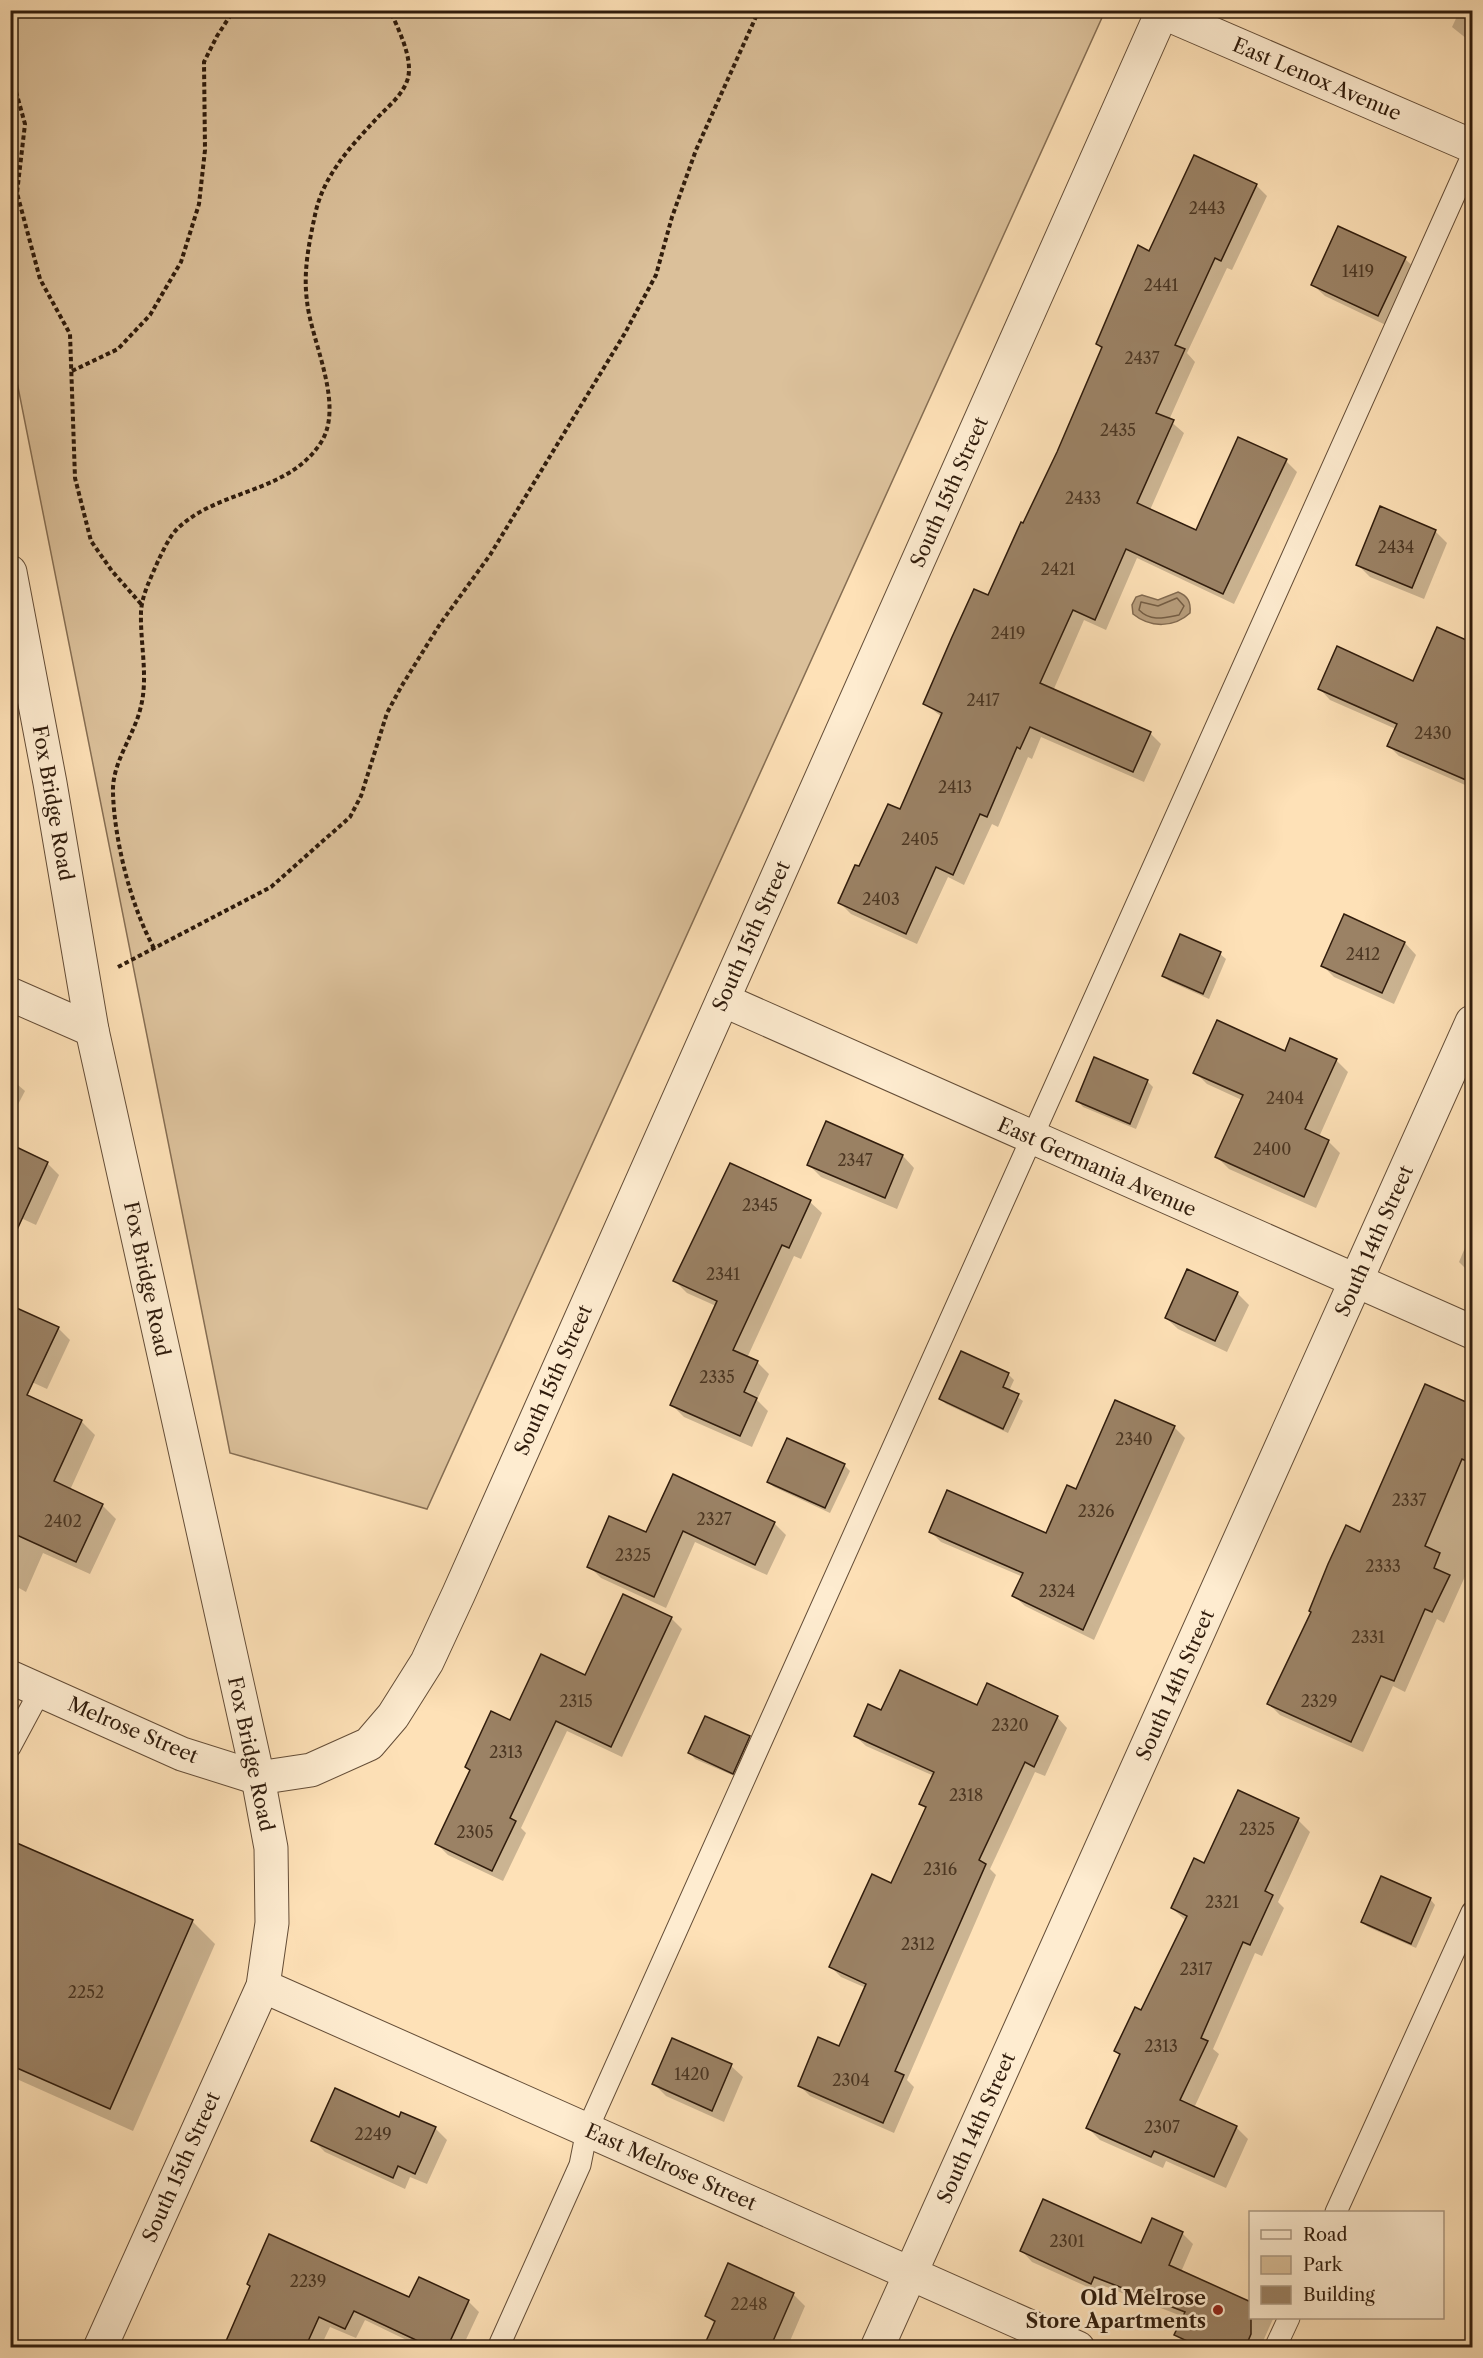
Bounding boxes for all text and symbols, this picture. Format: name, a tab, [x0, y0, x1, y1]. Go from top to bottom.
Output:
street label: East Lenox Avenue	[1229, 33, 1405, 125]
house number: 2443	[1189, 198, 1225, 218]
house number: 1419	[1342, 261, 1374, 281]
house number: 2441	[1144, 275, 1178, 295]
house number: 2437	[1124, 348, 1160, 368]
street label: South 15th Street	[905, 413, 993, 571]
house number: 2435	[1100, 420, 1136, 440]
house number: 2433	[1065, 488, 1101, 508]
house number: 2434	[1378, 537, 1414, 557]
house number: 2421	[1041, 559, 1075, 579]
house number: 2419	[991, 623, 1025, 643]
house number: 2417	[966, 690, 1000, 710]
street label: Fox Bridge Road	[27, 723, 79, 883]
house number: 2430	[1414, 723, 1452, 743]
house number: 2413	[938, 777, 972, 797]
house number: 2405	[901, 829, 939, 849]
street label: South 15th Street	[707, 857, 795, 1015]
house number: 2403	[862, 889, 900, 909]
house number: 2412	[1346, 944, 1380, 964]
house number: 2404	[1266, 1088, 1304, 1108]
street label: East Germania Avenue	[994, 1112, 1200, 1222]
house number: 2400	[1253, 1139, 1291, 1159]
house number: 2347	[837, 1150, 873, 1170]
street label: South 14th Street	[1330, 1162, 1418, 1320]
house number: 2345	[742, 1195, 778, 1215]
street label: Fox Bridge Road	[119, 1199, 175, 1359]
house number: 2341	[706, 1264, 740, 1284]
street label: South 15th Street	[509, 1301, 597, 1459]
house number: 2335	[699, 1367, 735, 1387]
house number: 2340	[1115, 1429, 1153, 1449]
house number: 2337	[1392, 1490, 1426, 1510]
house number: 2326	[1078, 1501, 1114, 1521]
house number: 2327	[696, 1509, 732, 1529]
house number: 2402	[44, 1511, 82, 1531]
house number: 2325	[615, 1545, 651, 1565]
house number: 2333	[1365, 1556, 1401, 1576]
house number: 2324	[1039, 1581, 1075, 1601]
street label: South 14th Street	[1131, 1606, 1219, 1764]
house number: 2331	[1351, 1627, 1385, 1647]
street label: Fox Bridge Road	[223, 1674, 279, 1834]
house number: 2315	[559, 1691, 593, 1711]
house number: 2329	[1301, 1691, 1337, 1711]
street label: Melrose Street	[64, 1692, 202, 1768]
house number: 2320	[991, 1715, 1029, 1735]
house number: 2313	[489, 1742, 523, 1762]
house number: 2318	[949, 1785, 983, 1805]
house number: 2325	[1239, 1819, 1275, 1839]
house number: 2305	[457, 1822, 493, 1842]
house number: 2316	[923, 1859, 957, 1879]
house number: 2321	[1205, 1892, 1239, 1912]
house number: 2312	[901, 1934, 935, 1954]
house number: 2317	[1180, 1959, 1212, 1979]
house number: 2252	[68, 1982, 104, 2002]
house number: 2313	[1144, 2036, 1178, 2056]
street label: South 14th Street	[932, 2049, 1020, 2207]
house number: 1420	[674, 2064, 710, 2084]
house number: 2304	[832, 2070, 870, 2090]
street label: South 15th Street	[137, 2088, 225, 2246]
house number: 2307	[1144, 2117, 1180, 2137]
street label: East Melrose Street	[582, 2119, 760, 2215]
house number: 2249	[354, 2124, 392, 2144]
legend	[1249, 2211, 1444, 2319]
text: Road	[1303, 2224, 1348, 2246]
house number: 2301	[1050, 2231, 1085, 2251]
text: Park	[1303, 2254, 1344, 2276]
house number: 2239	[290, 2271, 326, 2291]
text: Building	[1303, 2284, 1375, 2306]
place label: Old Melrose Store Apartments	[1026, 2286, 1206, 2333]
house number: 2248	[730, 2294, 768, 2314]
marker: Old Melrose Store Apartments	[1211, 2303, 1225, 2317]

